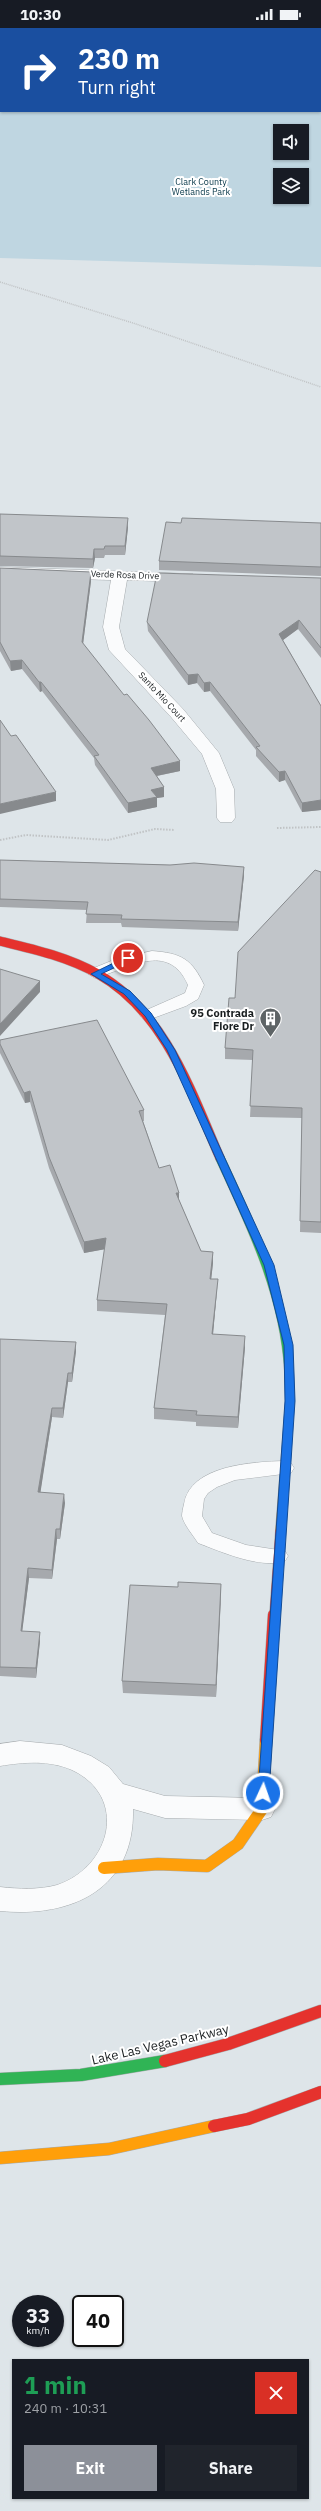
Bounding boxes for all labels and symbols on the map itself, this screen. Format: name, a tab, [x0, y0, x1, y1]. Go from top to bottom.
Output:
park label: Clark County Wetlands Park	[172, 176, 230, 197]
street label: Verde Rosa Drive	[91, 568, 160, 581]
street label: Santo Mio Court	[136, 669, 188, 724]
pin	[111, 941, 145, 975]
place label: 95 Contrada Fiore Dr	[191, 1006, 255, 1033]
building icon: 95 Contrada Fiore Dr	[257, 1006, 283, 1039]
position arrow	[242, 1772, 284, 1814]
street label: Lake Las Vegas Parkway	[90, 2020, 231, 2069]
speed limit sign: 40	[72, 2295, 124, 2347]

